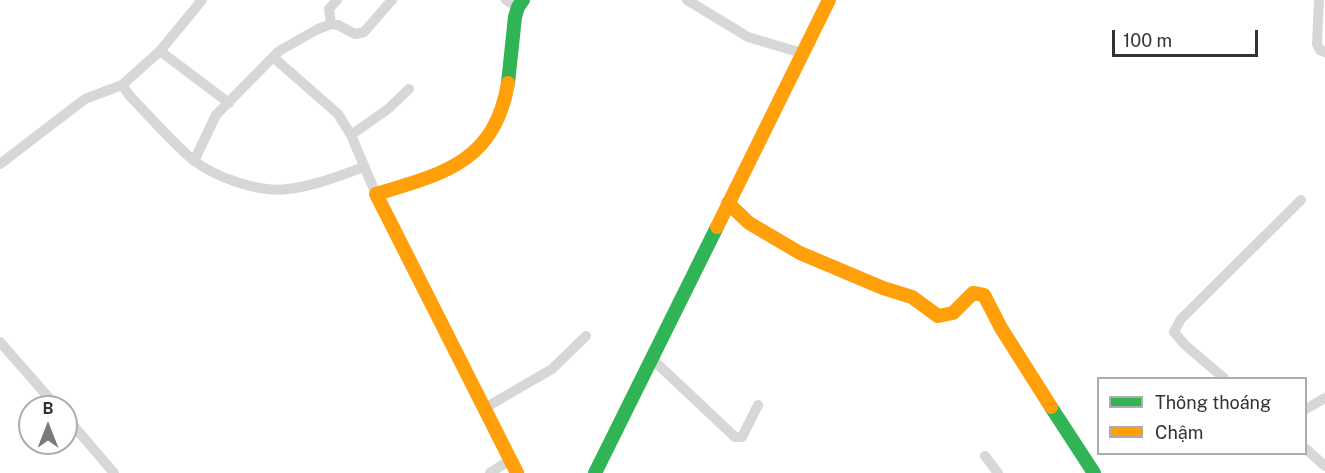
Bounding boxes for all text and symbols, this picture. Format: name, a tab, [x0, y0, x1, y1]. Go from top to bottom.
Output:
scale bar	[1115, 18, 1260, 56]
text: 100 m	[1123, 30, 1172, 51]
legend	[1097, 377, 1307, 455]
text: Thông thoáng	[1155, 392, 1271, 413]
north arrow	[18, 395, 78, 455]
text: B	[43, 399, 53, 418]
text: Chậm	[1155, 422, 1203, 443]

